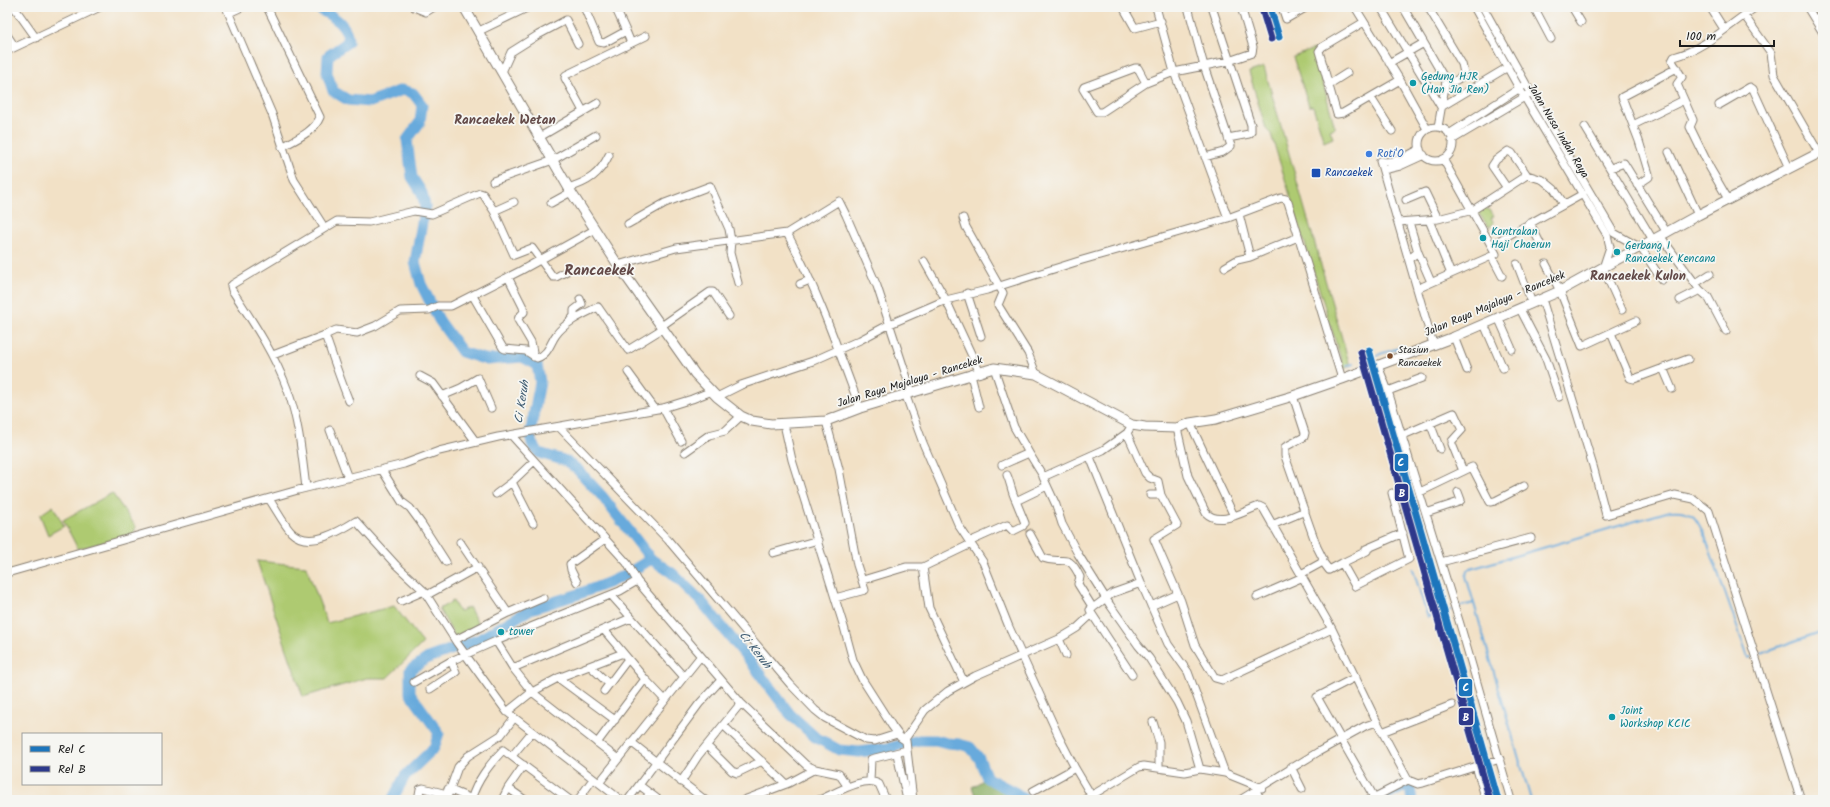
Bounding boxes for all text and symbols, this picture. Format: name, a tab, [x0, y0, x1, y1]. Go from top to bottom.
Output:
scale bar	[1680, 22, 1774, 48]
text: 100 m	[1686, 27, 1717, 46]
place label: Gedung HJR (Han Jia Ren)	[1421, 68, 1489, 99]
marker: Gedung HJR (Han Jia Ren)	[1408, 78, 1418, 88]
street label: Jalan Nusa Indah Raya	[1523, 80, 1593, 182]
district label: Rancaekek Wetan	[454, 110, 556, 131]
place label: Roti'O	[1377, 145, 1404, 163]
marker: Roti'O	[1364, 149, 1374, 159]
place label: Rancaekek	[1325, 164, 1374, 182]
marker: Rancaekek	[1310, 167, 1322, 179]
place label: Kontrakan Haji Chaerun	[1491, 223, 1551, 254]
marker: Kontrakan Haji Chaerun	[1478, 233, 1488, 243]
place label: Gerbang I Rancaekek Kencana	[1625, 237, 1716, 268]
marker: Gerbang I Rancaekek Kencana	[1612, 247, 1622, 257]
district label: Rancaekek	[564, 259, 634, 283]
street label: Jalan Raya Majalaya - Rancekek	[1422, 266, 1569, 342]
district label: Rancaekek Kulon	[1590, 266, 1686, 287]
place label: Stasiun Rancaekek	[1398, 342, 1442, 371]
street label: Jalan Raya Majalaya - Rancekek	[835, 351, 986, 413]
marker: Stasiun Rancaekek	[1385, 351, 1395, 361]
water label: Ci Keruh	[509, 377, 535, 425]
line badge: C	[1394, 453, 1409, 472]
text: C	[1398, 454, 1405, 472]
line badge: B	[1394, 483, 1409, 502]
text: B	[1399, 485, 1406, 503]
place label: tower	[509, 623, 536, 641]
marker: tower	[496, 627, 506, 637]
water label: Ci Keruh	[734, 627, 777, 674]
line badge: C	[1458, 678, 1473, 697]
text: C	[1463, 679, 1470, 697]
place label: Joint Workshop KCIC	[1620, 702, 1691, 733]
line badge: B	[1458, 707, 1474, 726]
text: B	[1463, 709, 1470, 727]
marker: Joint Workshop KCIC	[1607, 712, 1617, 722]
legend	[22, 733, 162, 785]
text: Rel C	[58, 740, 85, 759]
text: Rel B	[58, 760, 86, 779]

